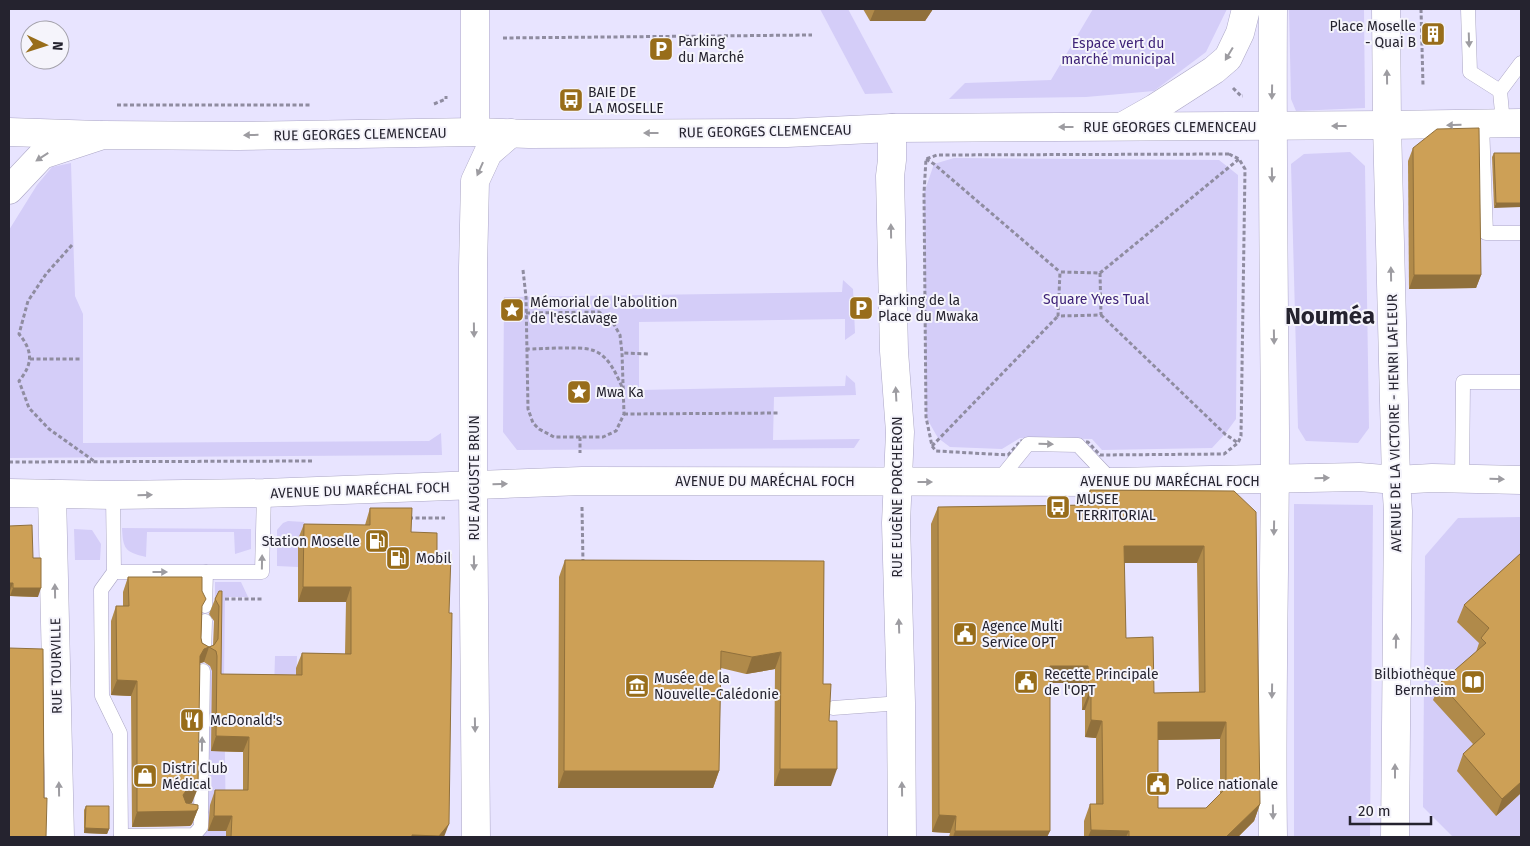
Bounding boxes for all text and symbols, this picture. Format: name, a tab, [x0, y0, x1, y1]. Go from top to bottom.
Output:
place label: Place Moselle - Quai B	[1330, 18, 1416, 51]
north arrow	[20, 20, 70, 70]
building icon: Place Moselle - Quai B	[1420, 21, 1446, 47]
one-way arrow	[1465, 32, 1473, 48]
place label: Parking du Marché	[678, 33, 744, 66]
park label: Espace vert du marché municipal	[1061, 35, 1175, 68]
parking icon: Parking du Marché	[648, 36, 674, 62]
text: N	[49, 41, 66, 51]
one-way arrow	[1225, 46, 1233, 61]
one-way arrow	[1383, 68, 1391, 84]
place label: BAIE DE LA MOSELLE	[588, 84, 664, 117]
one-way arrow	[1268, 85, 1276, 101]
bus stop icon: BAIE DE LA MOSELLE	[558, 87, 584, 113]
street label: RUE GEORGES CLEMENCEAU	[1083, 119, 1257, 136]
street label: RUE GEORGES CLEMENCEAU	[678, 121, 852, 142]
one-way arrow	[1446, 121, 1462, 129]
one-way arrow	[1330, 122, 1346, 130]
one-way arrow	[1057, 123, 1073, 131]
street label: RUE GEORGES CLEMENCEAU	[273, 124, 447, 145]
one-way arrow	[642, 129, 658, 137]
one-way arrow	[243, 132, 259, 140]
one-way arrow	[35, 152, 48, 162]
one-way arrow	[476, 162, 484, 176]
one-way arrow	[1269, 167, 1277, 183]
one-way arrow	[887, 223, 895, 239]
one-way arrow	[1387, 265, 1395, 281]
park label: Square Yves Tual	[1043, 291, 1149, 308]
place label: Parking de la Place du Mwaka	[878, 292, 979, 325]
street label: AVENUE DE LA VICTOIRE - HENRI LAFLEUR	[1384, 293, 1405, 552]
place label: Mémorial de l'abolition de l'esclavage	[530, 294, 677, 327]
parking icon: Parking de la Place du Mwaka	[848, 295, 874, 321]
place icon: Mémorial de l'abolition de l'esclavage	[499, 297, 525, 323]
district label: Nouméa	[1285, 302, 1375, 330]
one-way arrow	[470, 323, 478, 339]
one-way arrow	[1270, 330, 1278, 346]
place icon: Mwa Ka	[566, 379, 592, 405]
place label: Mwa Ka	[596, 384, 644, 401]
one-way arrow	[892, 386, 900, 402]
street label: RUE AUGUSTE BRUN	[466, 415, 483, 541]
street label: RUE EUGÈNE PORCHERON	[888, 416, 906, 578]
one-way arrow	[1039, 440, 1055, 448]
street label: AVENUE DU MARÉCHAL FOCH	[675, 472, 855, 490]
street label: AVENUE DU MARÉCHAL FOCH	[1080, 472, 1260, 490]
one-way arrow	[1314, 474, 1330, 482]
one-way arrow	[1489, 475, 1505, 483]
street label: AVENUE DU MARÉCHAL FOCH	[270, 478, 450, 502]
one-way arrow	[917, 478, 933, 486]
one-way arrow	[492, 480, 508, 488]
one-way arrow	[137, 490, 153, 498]
place label: MUSEE TERRITORIAL	[1076, 491, 1156, 524]
bus stop icon: MUSEE TERRITORIAL	[1045, 494, 1071, 520]
one-way arrow	[1270, 521, 1278, 537]
fuel station icon: Station Moselle	[364, 528, 390, 554]
place label: Station Moselle	[262, 533, 360, 550]
fuel station icon: Mobil	[385, 545, 411, 571]
place label: Mobil	[416, 550, 451, 567]
one-way arrow	[259, 554, 267, 570]
one-way arrow	[470, 555, 478, 571]
one-way arrow	[152, 568, 168, 576]
one-way arrow	[51, 583, 59, 599]
street label: RUE TOURVILLE	[47, 618, 66, 714]
one-way arrow	[894, 618, 902, 634]
place label: Agence Multi Service OPT	[982, 618, 1063, 651]
public building icon: Agence Multi Service OPT	[952, 621, 978, 647]
one-way arrow	[1393, 632, 1401, 648]
place label: Recette Principale de l'OPT	[1044, 666, 1159, 699]
place label: Bilbiothèque Bernheim	[1374, 666, 1456, 699]
public building icon: Recette Principale de l'OPT	[1013, 669, 1039, 695]
library icon: Bilbiothèque Bernheim	[1460, 669, 1486, 695]
place label: Musée de la Nouvelle-Calédonie	[654, 670, 779, 703]
museum icon: Musée de la Nouvelle-Calédonie	[624, 673, 650, 699]
one-way arrow	[1268, 683, 1276, 699]
restaurant icon: McDonald's	[179, 707, 205, 733]
place label: McDonald's	[210, 712, 283, 729]
one-way arrow	[471, 718, 479, 734]
one-way arrow	[198, 735, 206, 751]
place label: Distri Club Médical	[162, 760, 228, 793]
shop icon: Distri Club Médical	[132, 763, 158, 789]
one-way arrow	[1391, 763, 1399, 779]
public building icon: Police nationale	[1145, 771, 1171, 797]
place label: Police nationale	[1176, 776, 1278, 793]
one-way arrow	[55, 780, 63, 796]
one-way arrow	[898, 780, 906, 796]
scale bar	[1350, 794, 1431, 826]
text: 20 m	[1358, 802, 1391, 820]
one-way arrow	[1269, 804, 1277, 820]

